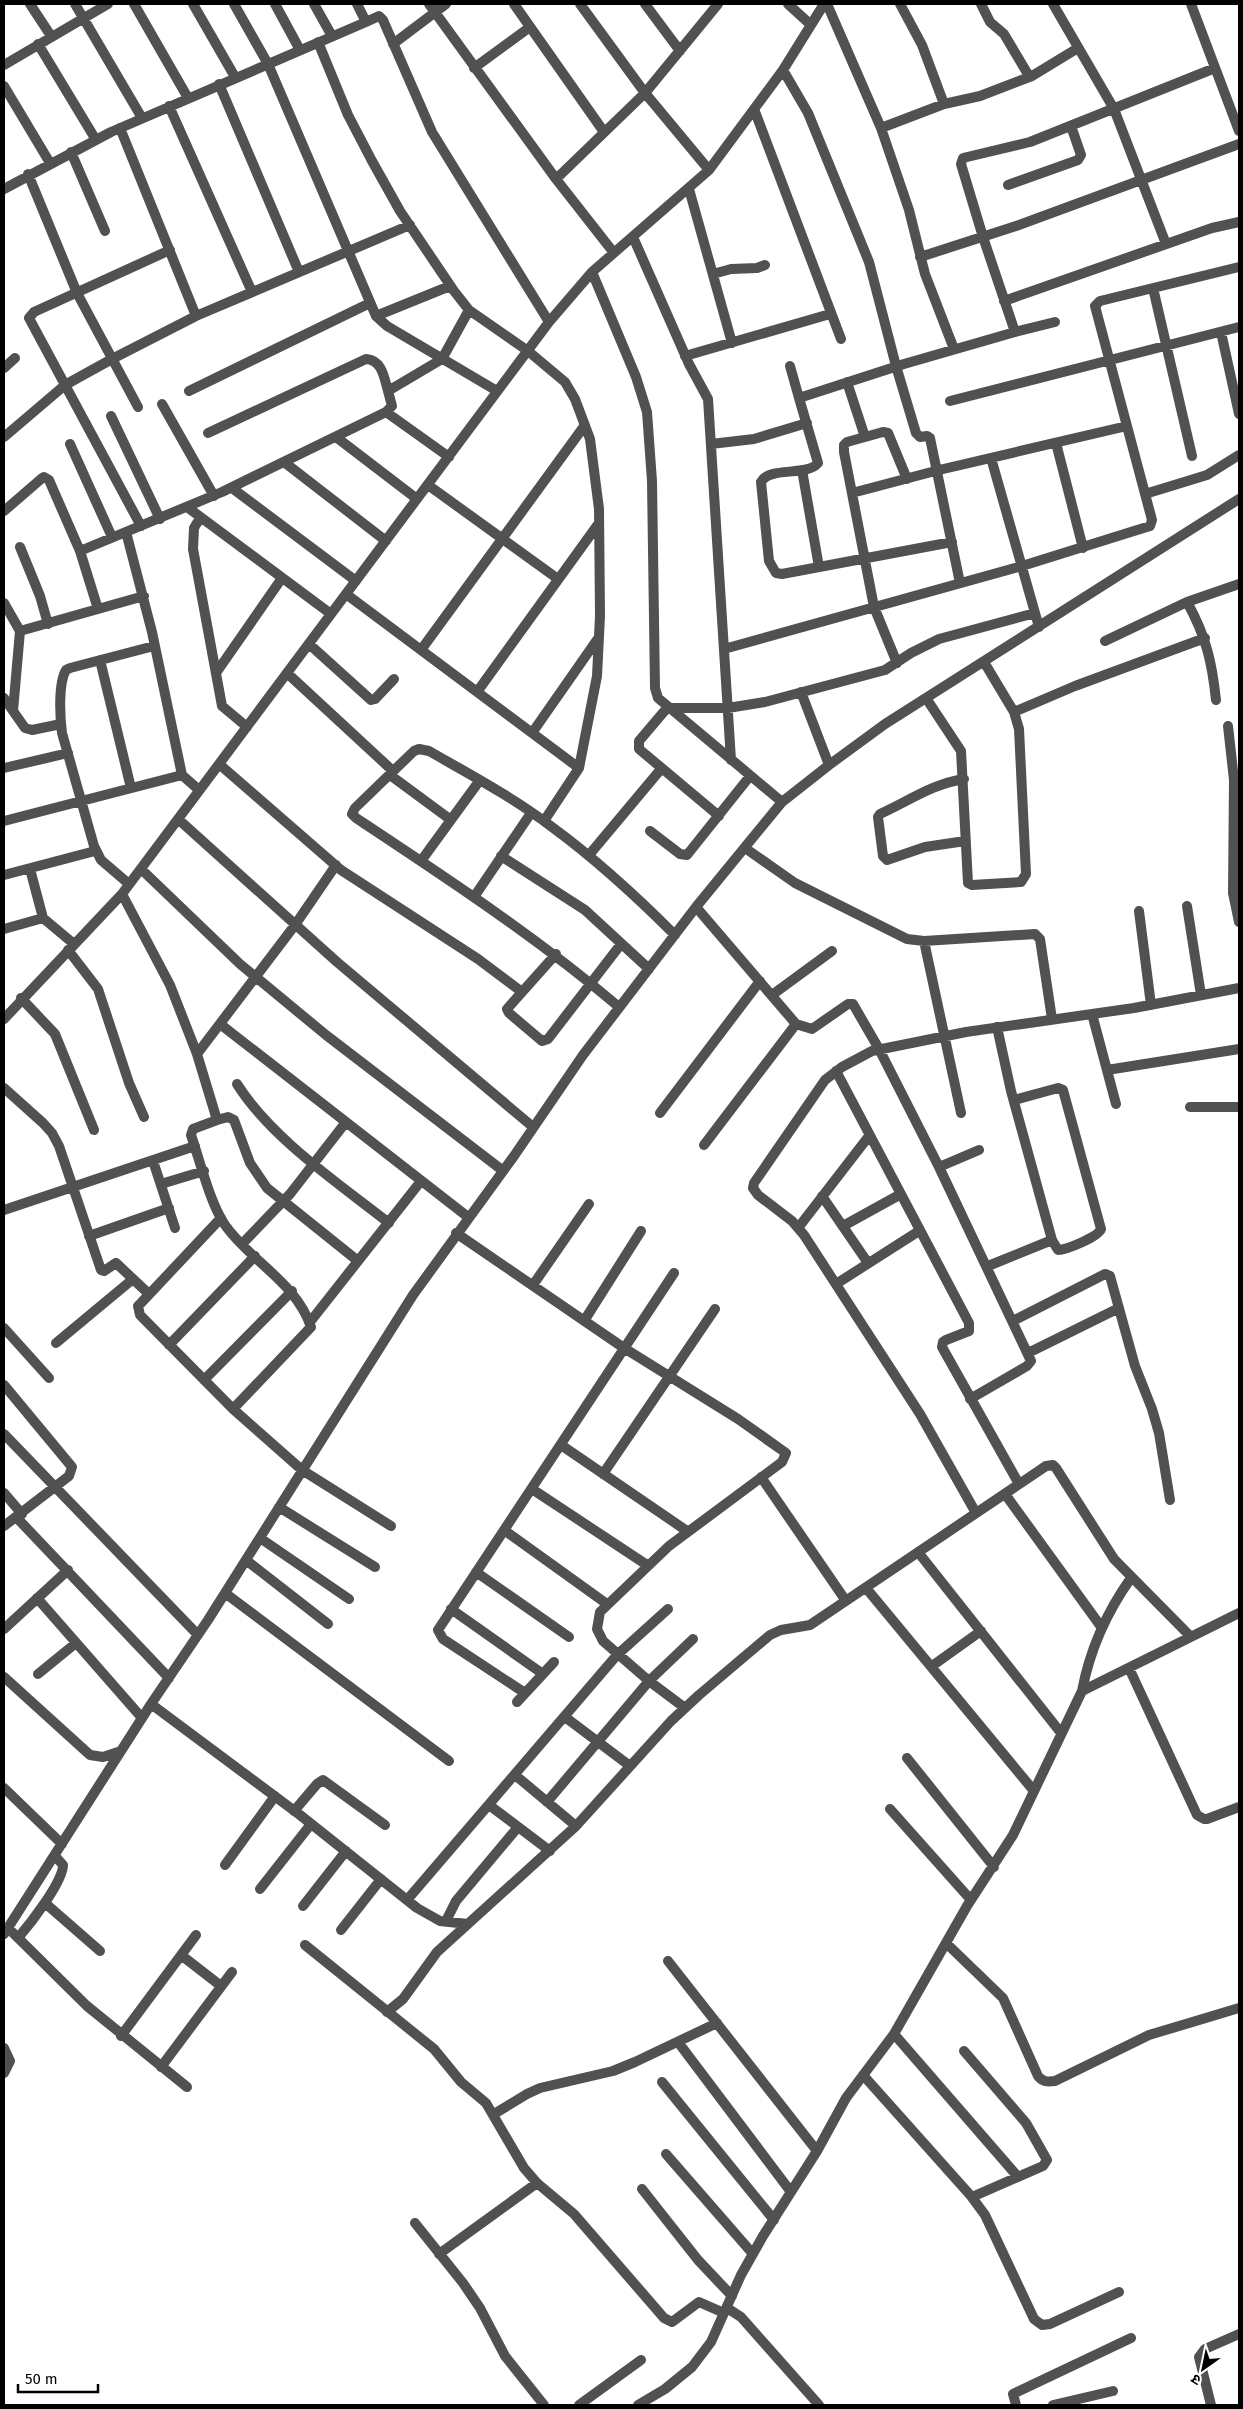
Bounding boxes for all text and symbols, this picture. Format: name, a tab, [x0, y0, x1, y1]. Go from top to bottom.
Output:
north arrow	[1178, 2344, 1228, 2394]
scale bar	[18, 2362, 98, 2394]
text: 50 m	[25, 2370, 58, 2388]
text: उ	[1187, 2370, 1204, 2389]

